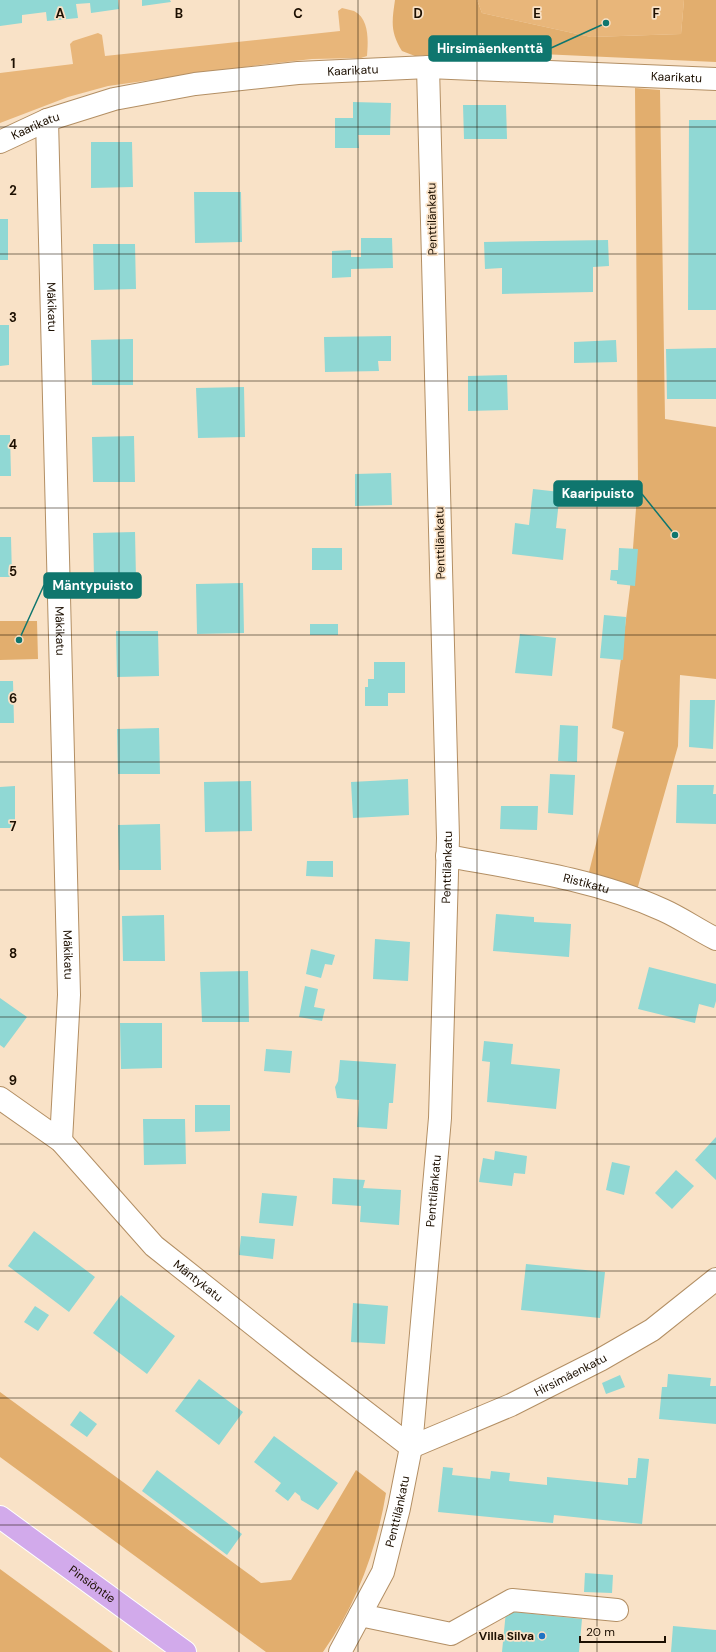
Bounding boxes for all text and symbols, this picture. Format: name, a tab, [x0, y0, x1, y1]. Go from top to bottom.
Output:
text: A	[55, 5, 65, 22]
text: B	[175, 5, 183, 22]
text: C	[293, 5, 303, 22]
text: D	[413, 5, 423, 22]
text: E	[533, 5, 541, 22]
text: F	[652, 5, 660, 22]
callout: Hirsimäenkenttä	[429, 36, 551, 61]
text: Hirsimäenkenttä	[437, 40, 543, 57]
text: 1	[11, 55, 15, 72]
street label: Kaarikatu	[327, 61, 379, 80]
street label: Kaarikatu	[651, 68, 703, 86]
street label: Kaarikatu	[9, 109, 62, 144]
text: 2	[9, 182, 17, 199]
street label: Penttilänkatu	[423, 182, 441, 255]
street label: Mäkikatu	[43, 282, 60, 332]
text: 3	[9, 309, 17, 326]
text: 4	[9, 436, 17, 453]
callout: Kaaripuisto	[554, 481, 642, 506]
text: Kaaripuisto	[562, 485, 634, 502]
street label: Penttilänkatu	[431, 506, 449, 579]
text: 5	[9, 563, 17, 580]
callout: Mäntypuisto	[44, 573, 141, 598]
text: Mäntypuisto	[53, 577, 133, 594]
street label: Mäkikatu	[51, 606, 68, 656]
text: 6	[9, 690, 17, 707]
text: 7	[10, 818, 17, 835]
street label: Penttilänkatu	[438, 831, 456, 904]
street label: Ristikatu	[561, 870, 612, 897]
street label: Mäkikatu	[59, 930, 77, 980]
text: 8	[9, 945, 17, 962]
text: 9	[9, 1072, 17, 1089]
street label: Penttilänkatu	[422, 1154, 445, 1228]
street label: Mäntykatu	[170, 1256, 226, 1305]
street label: Hirsimäenkatu	[531, 1350, 610, 1400]
street label: Penttilänkatu	[381, 1474, 413, 1549]
street label: Pinsiöntie	[66, 1562, 119, 1607]
scale bar	[580, 1618, 665, 1644]
text: 20 m	[586, 1624, 615, 1640]
place label: Villa Silva	[479, 1628, 534, 1644]
marker: Villa Silva	[537, 1631, 547, 1641]

